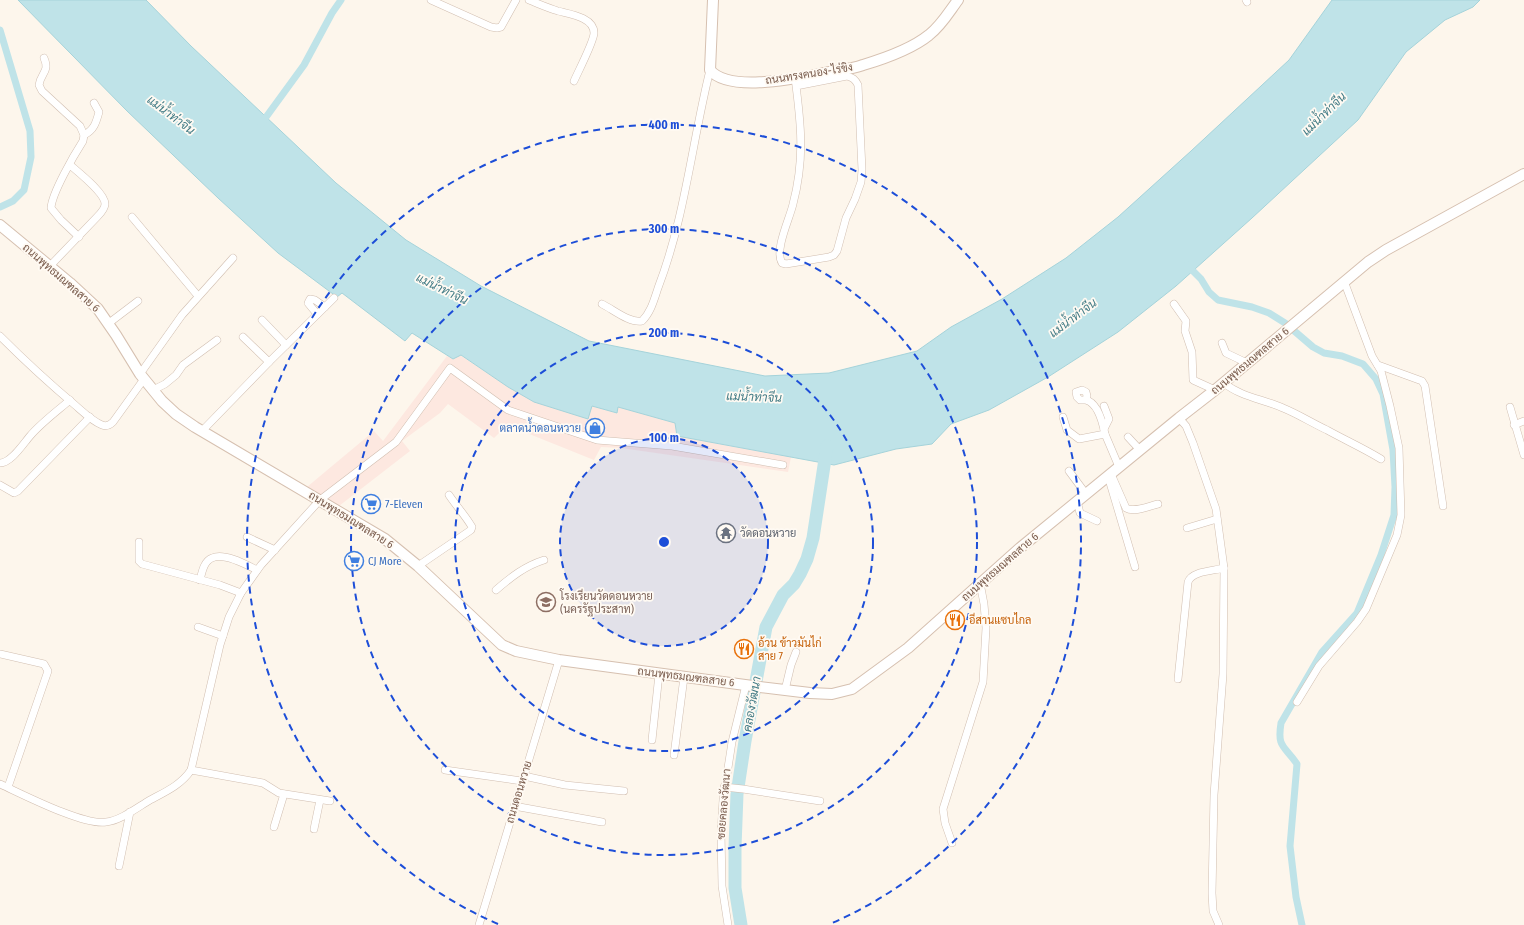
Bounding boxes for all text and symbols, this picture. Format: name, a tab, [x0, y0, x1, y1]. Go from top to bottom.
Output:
street label: ถนนทรงคนอง-ไร่ขิง	[764, 59, 854, 87]
water label: แม่น้ำท่าจีน	[1296, 86, 1349, 138]
water label: แม่น้ำท่าจีน	[145, 89, 200, 138]
text: 400 m	[649, 118, 679, 132]
text: 300 m	[648, 222, 679, 236]
street label: ถนนพุทธมณฑลสาย 6	[19, 241, 103, 317]
water label: แม่น้ำท่าจีน	[414, 267, 472, 308]
water label: แม่น้ำท่าจีน	[1044, 292, 1100, 340]
street label: ถนนพุทธมณฑลสาย 6	[1208, 324, 1293, 399]
text: 200 m	[648, 326, 679, 340]
water label: แม่น้ำท่าจีน	[726, 385, 783, 405]
place label: ตลาดน้ำดอนหวาย	[500, 417, 581, 435]
shop icon: ตลาดน้ำดอนหวาย	[584, 417, 606, 439]
text: 100 m	[649, 431, 679, 445]
street label: ถนนพุทธมณฑลสาย 6	[305, 489, 396, 553]
supermarket icon: 7-Eleven	[360, 493, 382, 515]
place label: 7-Eleven	[385, 498, 423, 511]
temple icon: วัดดอนหวาย	[715, 522, 737, 544]
place label: วัดดอนหวาย	[740, 526, 796, 540]
street label: ถนนพุทธมณฑลสาย 6	[959, 530, 1043, 605]
centre of rings	[657, 535, 671, 549]
supermarket icon: CJ More	[343, 550, 365, 572]
place label: CJ More	[368, 555, 402, 568]
place label: โรงเรียนวัดดอนหวาย (นครรัฐประสาท)	[559, 588, 653, 617]
school or university icon: โรงเรียนวัดดอนหวาย (นครรัฐประสาท)	[535, 591, 557, 613]
restaurant icon: อีสานแซบไกล	[944, 609, 966, 631]
place label: อีสานแซบไกล	[969, 612, 1031, 627]
place label: อ้วน ข้าวมันไก่ สาย 7	[758, 635, 822, 663]
restaurant icon: อ้วน ข้าวมันไก่ สาย 7	[733, 638, 755, 660]
street label: ถนนพุทธมณฑลสาย 6	[637, 665, 736, 691]
water label: คลองวัฒนา	[740, 675, 764, 733]
street label: ถนนดอนหวาย	[503, 759, 535, 825]
street label: ซอยคลองวัฒนา	[713, 768, 734, 840]

